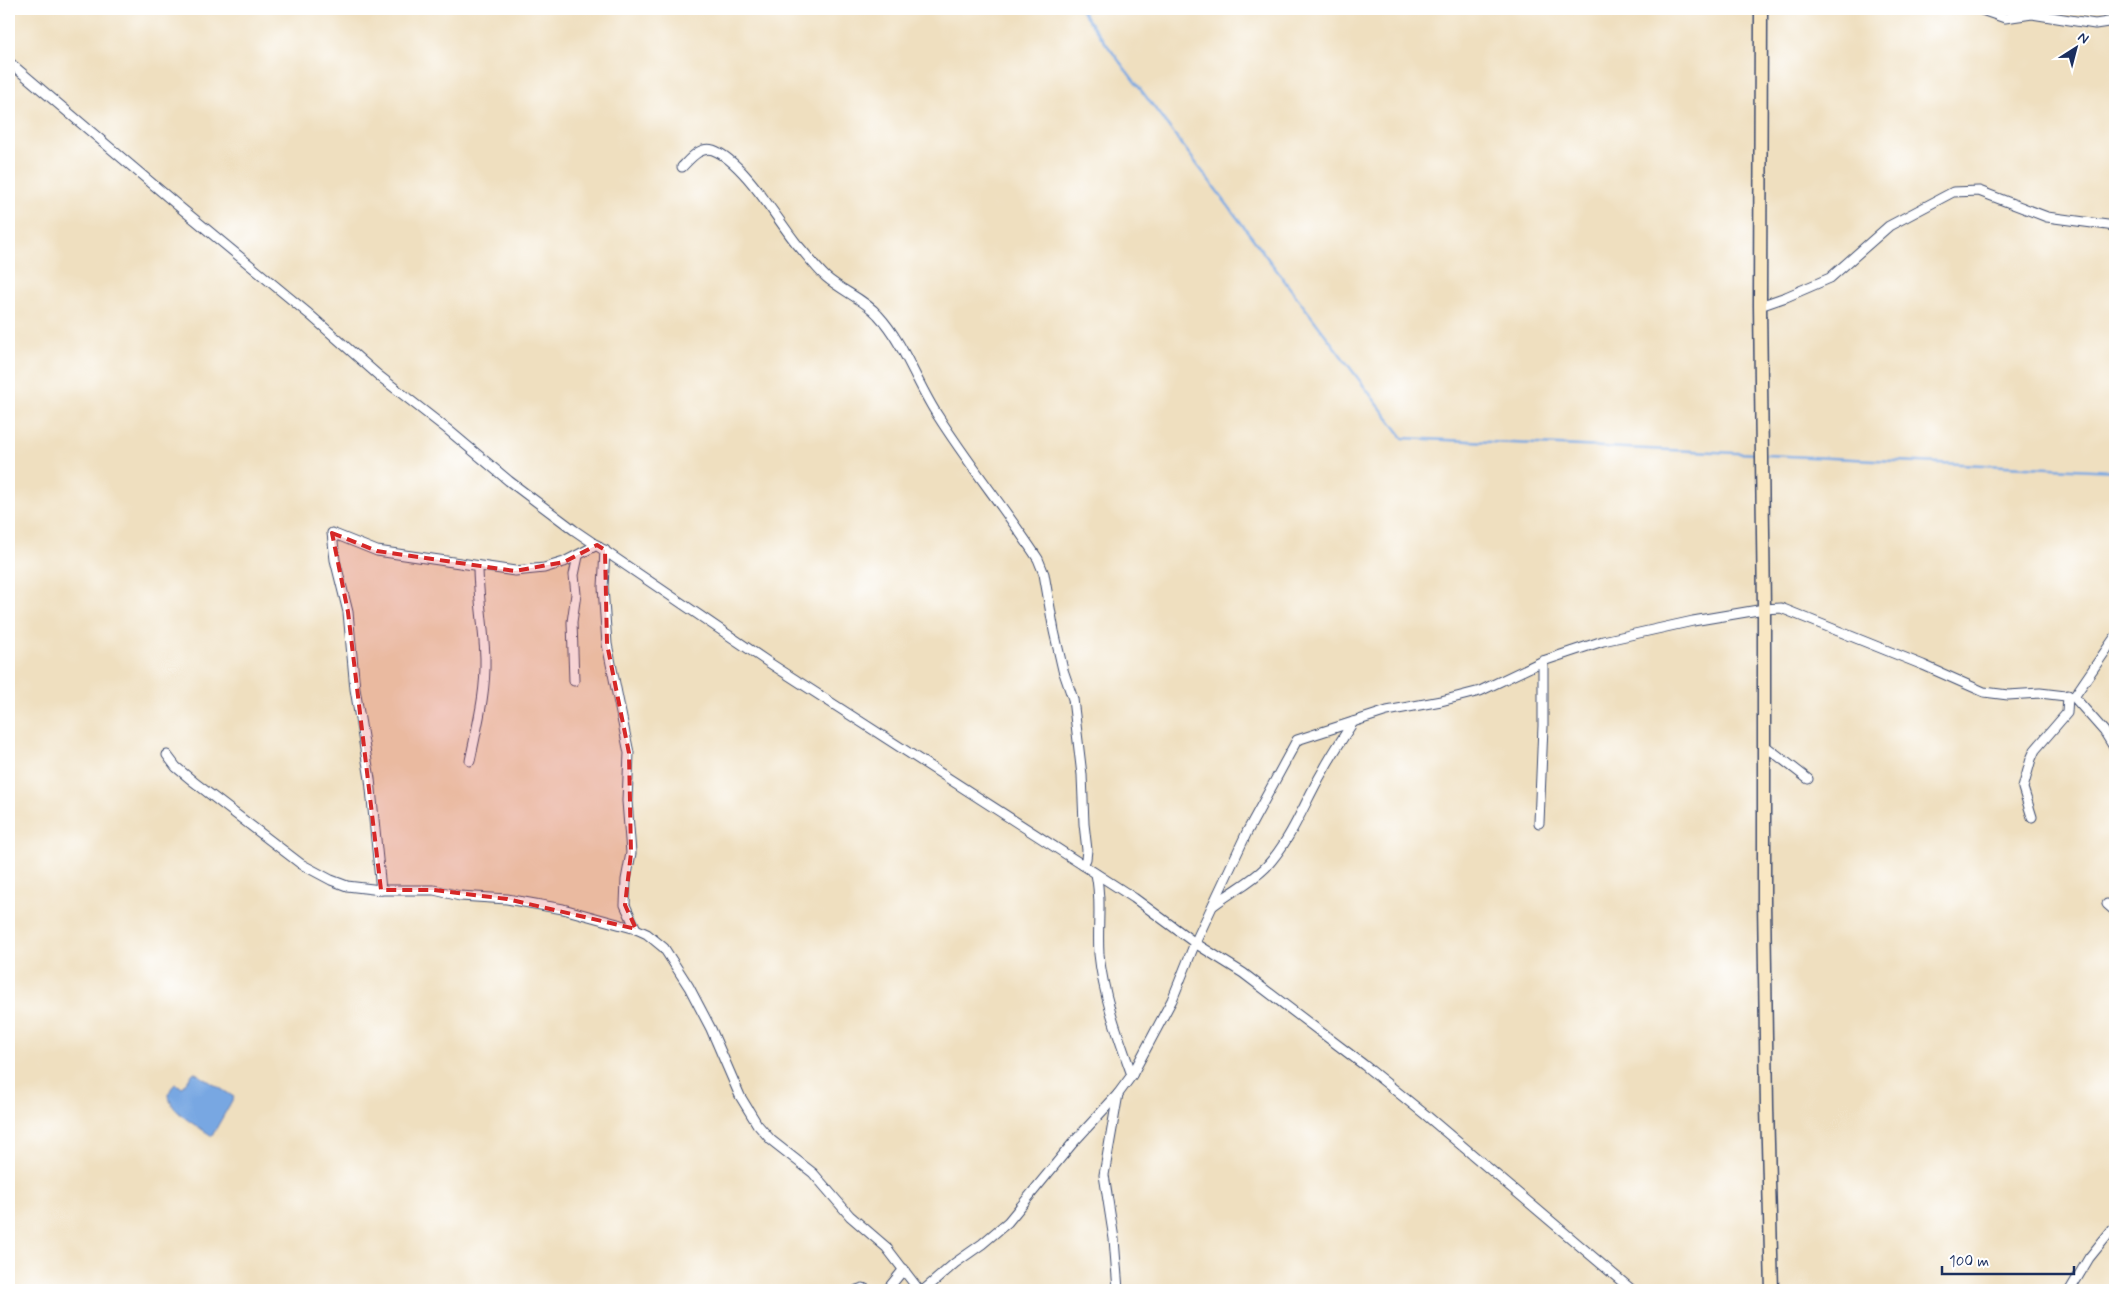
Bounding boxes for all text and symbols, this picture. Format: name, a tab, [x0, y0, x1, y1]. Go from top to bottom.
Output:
north arrow	[2052, 22, 2102, 72]
text: N	[2074, 28, 2092, 48]
scale bar	[1942, 1244, 2074, 1276]
text: 100 m	[1949, 1252, 1989, 1272]

